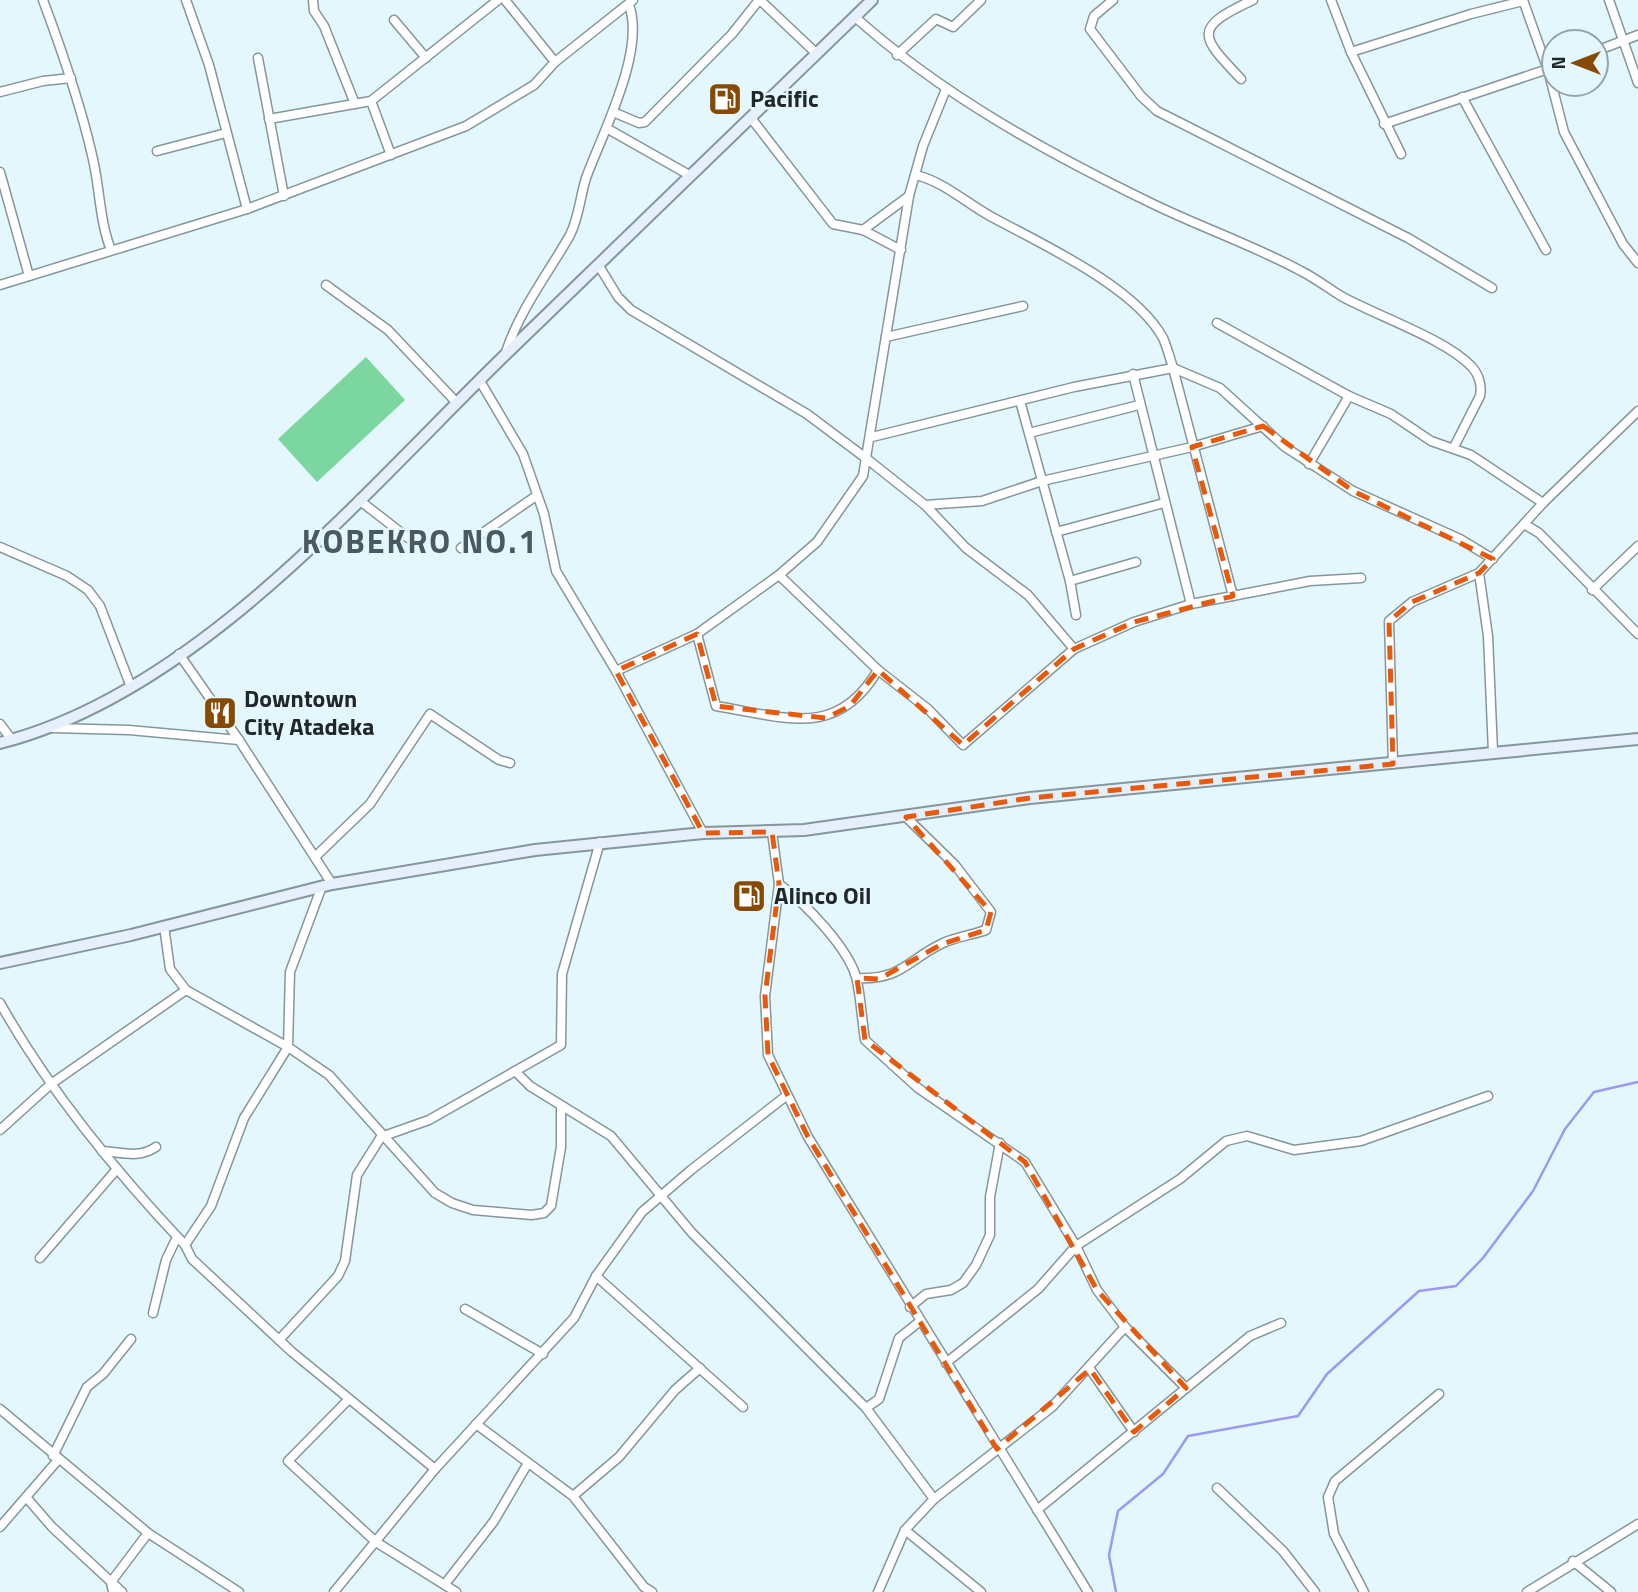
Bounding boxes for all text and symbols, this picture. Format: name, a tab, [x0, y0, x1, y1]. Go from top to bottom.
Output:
north arrow	[1540, 28, 1610, 98]
text: N	[1543, 56, 1572, 70]
fuel station icon: Pacific	[706, 80, 744, 118]
place label: Pacific	[750, 80, 819, 116]
district label: KOBEKRO NO.1	[302, 517, 538, 565]
place label: Downtown City Atadeka	[244, 680, 374, 744]
restaurant icon: Downtown City Atadeka	[201, 694, 239, 732]
fuel station icon: Alinco Oil	[730, 877, 768, 915]
place label: Alinco Oil	[774, 877, 871, 913]

